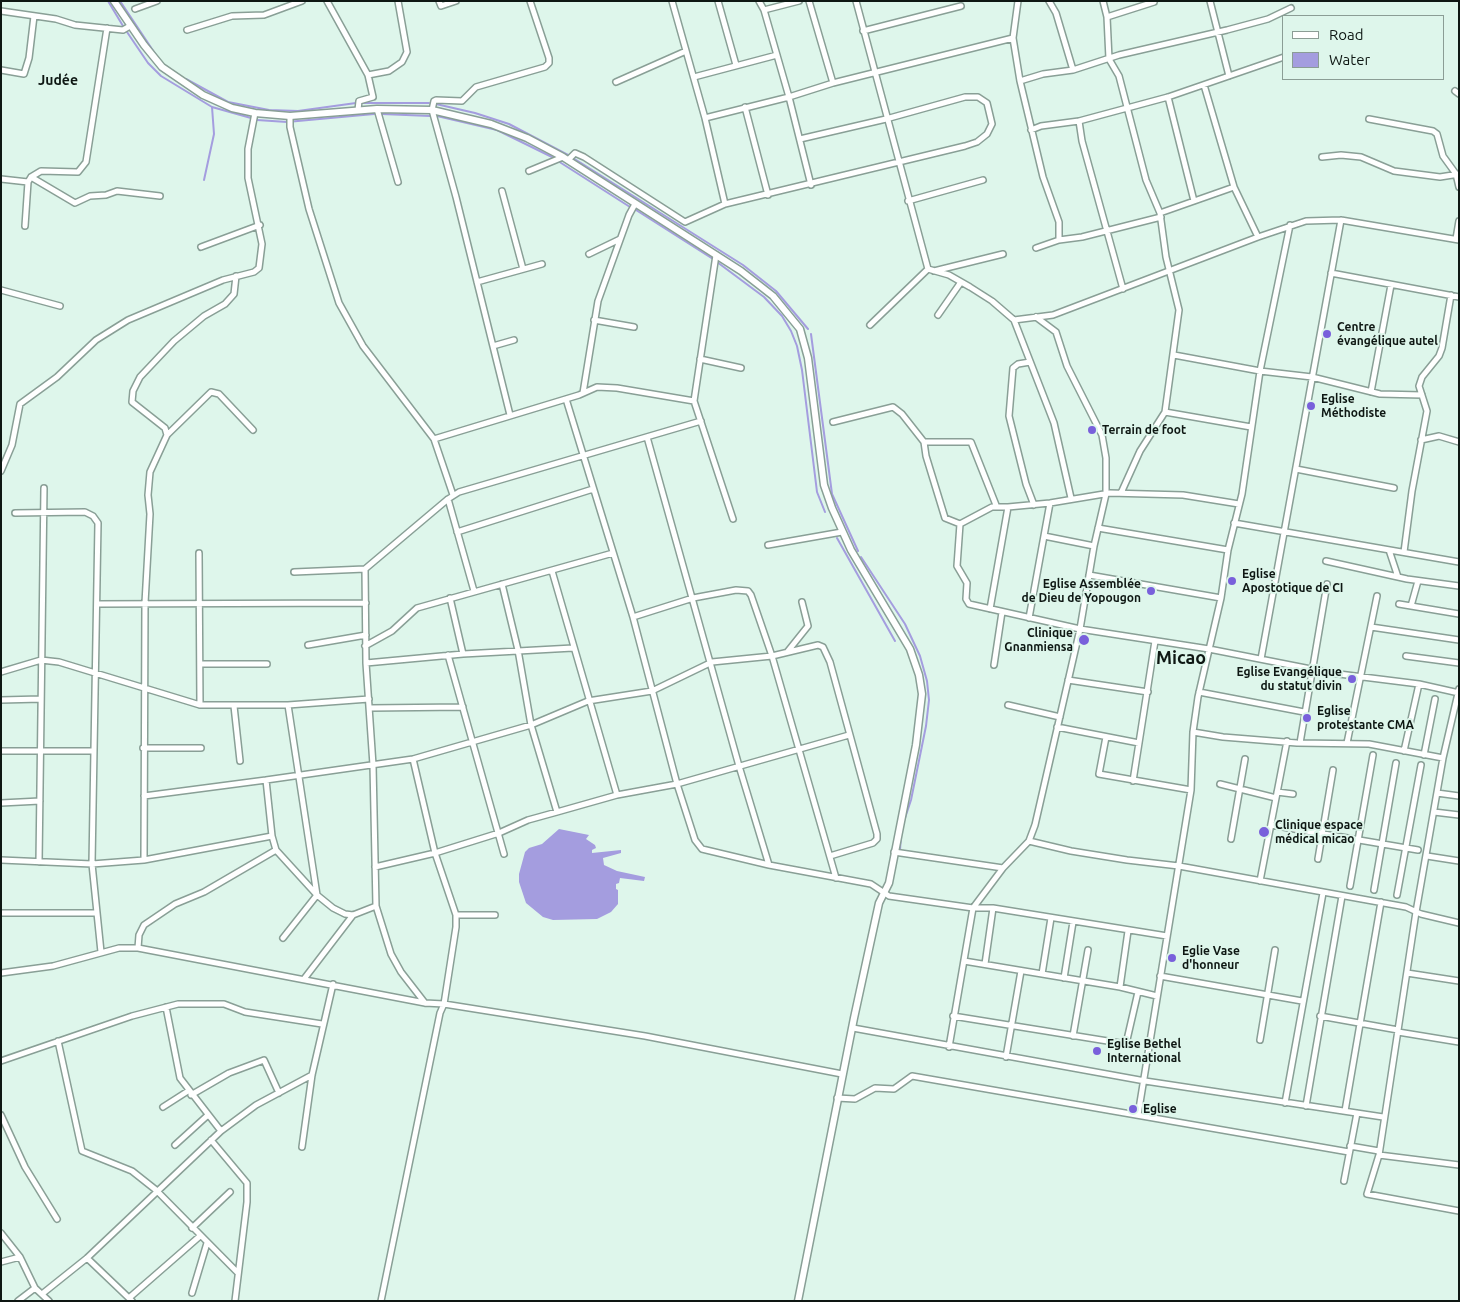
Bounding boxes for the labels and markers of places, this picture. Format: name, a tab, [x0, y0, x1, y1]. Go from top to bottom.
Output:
place label: Centre évangélique autel	[1337, 320, 1438, 348]
marker: Centre évangélique autel	[1321, 328, 1333, 340]
place label: Eglise Méthodiste	[1321, 392, 1386, 420]
marker: Eglise Méthodiste	[1305, 400, 1317, 412]
place label: Terrain de foot	[1102, 423, 1186, 437]
marker: Terrain de foot	[1086, 424, 1098, 436]
place label: Eglise Apostotique de CI	[1242, 567, 1343, 595]
marker: Eglise Apostotique de CI	[1226, 575, 1238, 587]
place label: Eglise Assemblée de Dieu de Yopougon	[1022, 577, 1141, 605]
marker: Eglise Assemblée de Dieu de Yopougon	[1145, 585, 1157, 597]
place label: Clinique Gnanmiensa	[1004, 626, 1073, 654]
marker: Clinique Gnanmiensa	[1077, 633, 1091, 647]
place label: Eglise Evangélique du statut divin	[1237, 665, 1342, 693]
marker: Eglise Evangélique du statut divin	[1346, 673, 1358, 685]
place label: Eglise protestante CMA	[1317, 704, 1414, 732]
marker: Eglise protestante CMA	[1301, 712, 1313, 724]
place label: Clinique espace médical micao	[1275, 818, 1363, 846]
marker: Clinique espace médical micao	[1257, 825, 1271, 839]
place label: Eglie Vase d'honneur	[1182, 944, 1240, 972]
marker: Eglie Vase d'honneur	[1166, 952, 1178, 964]
place label: Eglise Bethel International	[1107, 1037, 1181, 1065]
marker: Eglise Bethel International	[1091, 1045, 1103, 1057]
place label: Eglise	[1143, 1102, 1177, 1116]
marker: Eglise	[1127, 1103, 1139, 1115]

